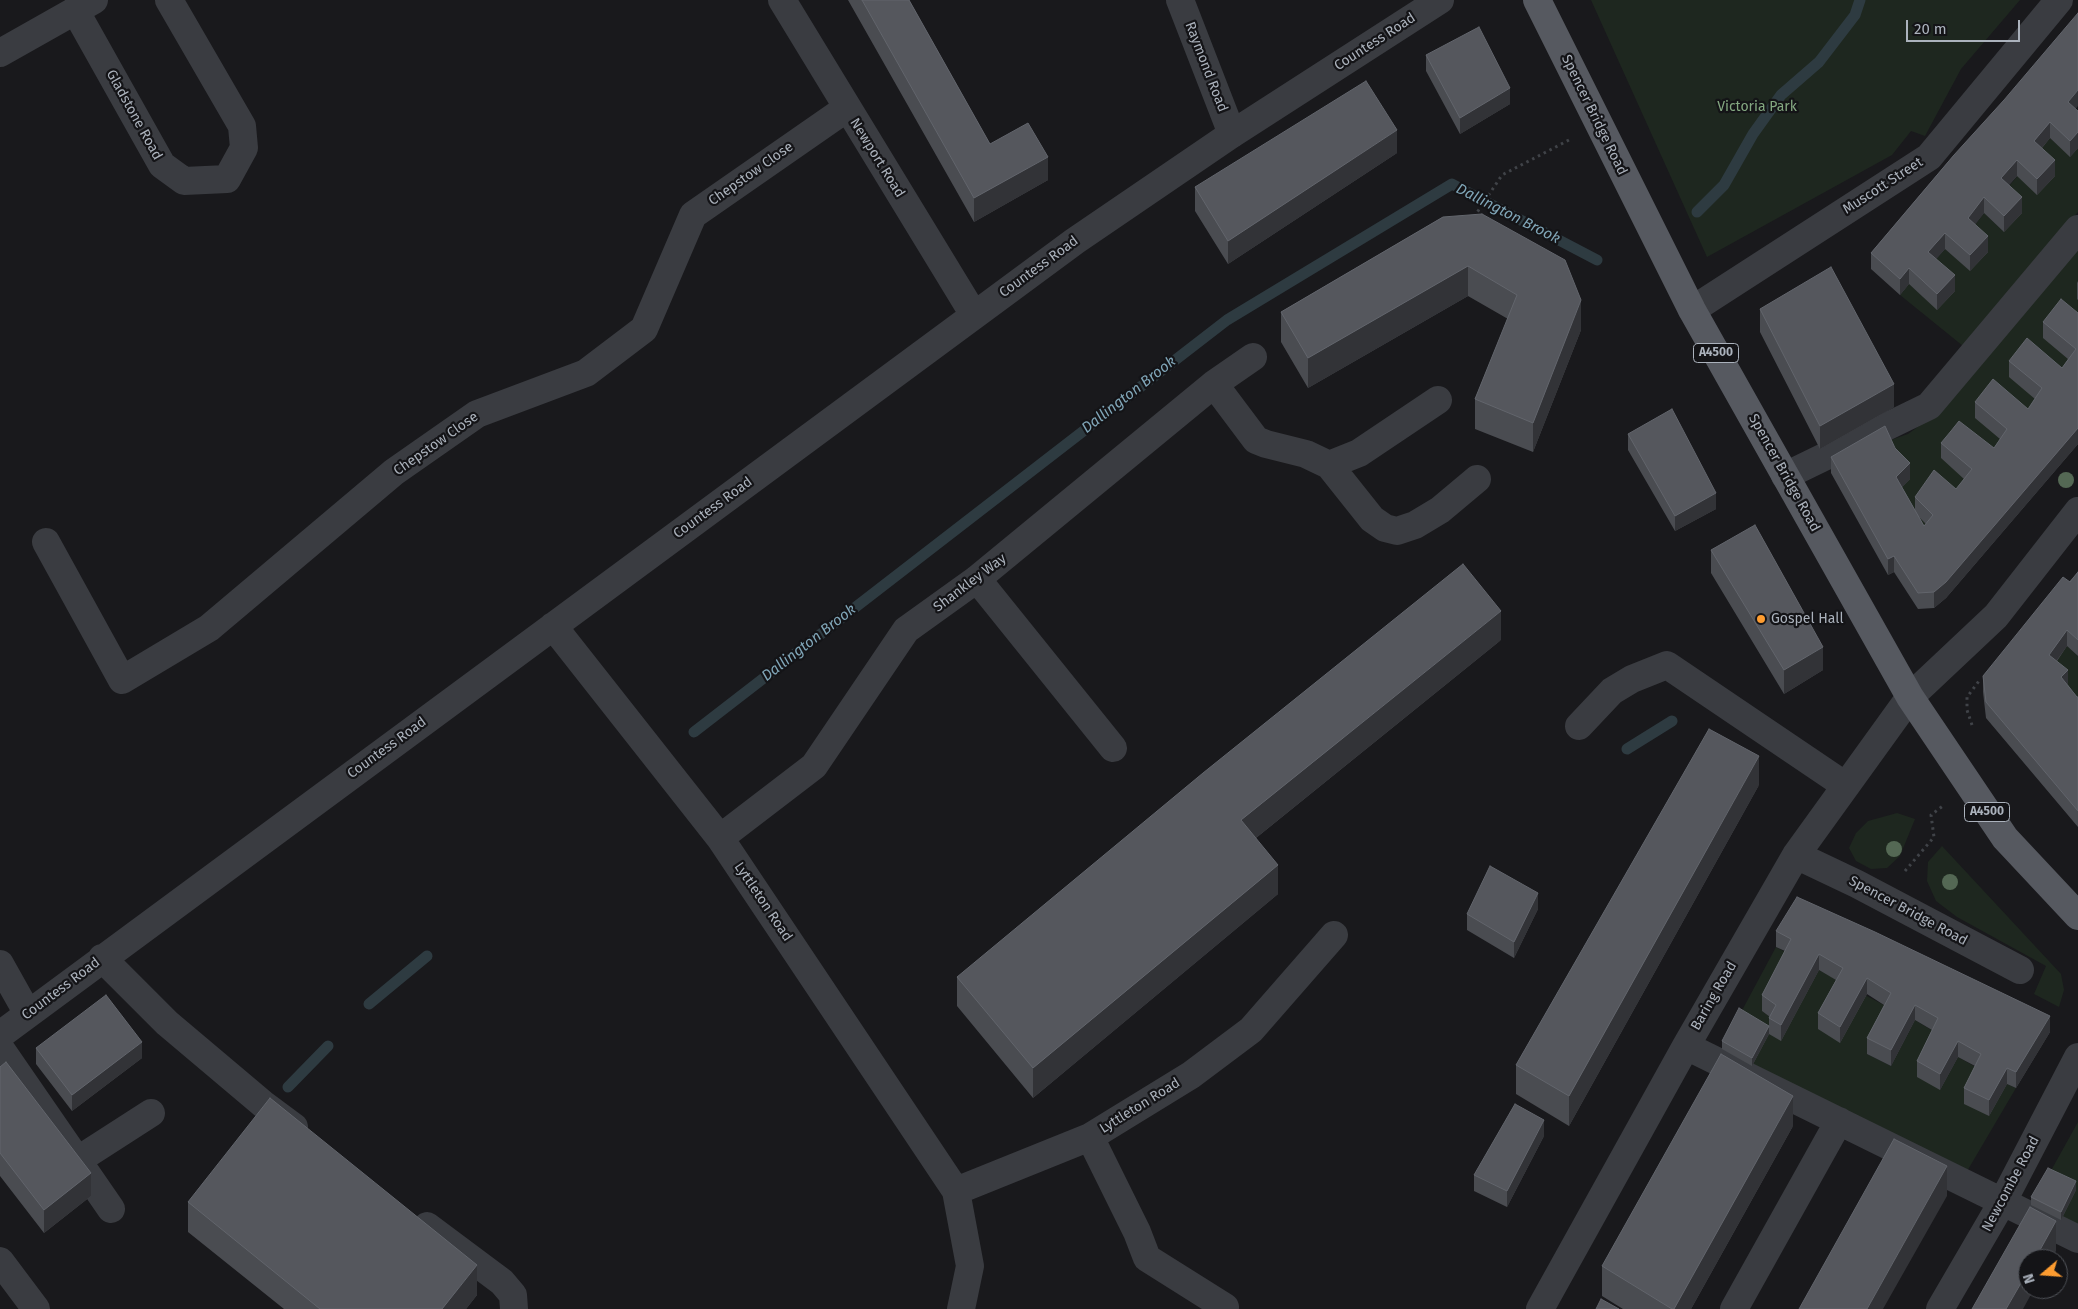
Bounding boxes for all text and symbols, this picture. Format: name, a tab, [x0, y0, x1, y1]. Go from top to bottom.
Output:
street label: Countess Road	[1331, 9, 1419, 75]
scale bar	[1908, 10, 2022, 42]
street label: Raymond Road	[1181, 19, 1231, 115]
text: 20 m	[1914, 20, 1947, 38]
street label: Spencer Bridge Road	[1558, 52, 1630, 178]
street label: Gladstone Road	[102, 67, 166, 163]
park label: Victoria Park	[1717, 99, 1797, 115]
street label: Newport Road	[846, 115, 908, 201]
street label: Chepstow Close	[706, 139, 796, 209]
street label: Muscott Street	[1840, 154, 1926, 218]
water label: Dallington Brook	[1453, 180, 1563, 248]
street label: Countess Road	[996, 233, 1082, 301]
road number: A4500	[1694, 343, 1738, 362]
water label: Dallington Brook	[1078, 353, 1180, 437]
street label: Chepstow Close	[391, 409, 481, 479]
street label: Spencer Bridge Road	[1745, 411, 1823, 535]
street label: Countess Road	[670, 474, 756, 542]
street label: Shankley Way	[930, 550, 1010, 616]
water label: Dallington Brook	[758, 601, 860, 685]
place label: Gospel Hall	[1771, 611, 1844, 627]
marker: Gospel Hall	[1755, 613, 1767, 625]
street label: Countess Road	[344, 714, 430, 782]
road number: A4500	[1964, 802, 2010, 822]
street label: Lyttleton Road	[730, 859, 796, 945]
street label: Spencer Bridge Road	[1846, 873, 1970, 949]
street label: Countess Road	[19, 954, 103, 1024]
street label: Baring Road	[1687, 958, 1741, 1034]
street label: Lyttleton Road	[1097, 1075, 1183, 1137]
street label: Newcombe Road	[1979, 1133, 2043, 1235]
north arrow	[2018, 1249, 2068, 1299]
text: N	[2020, 1271, 2039, 1286]

